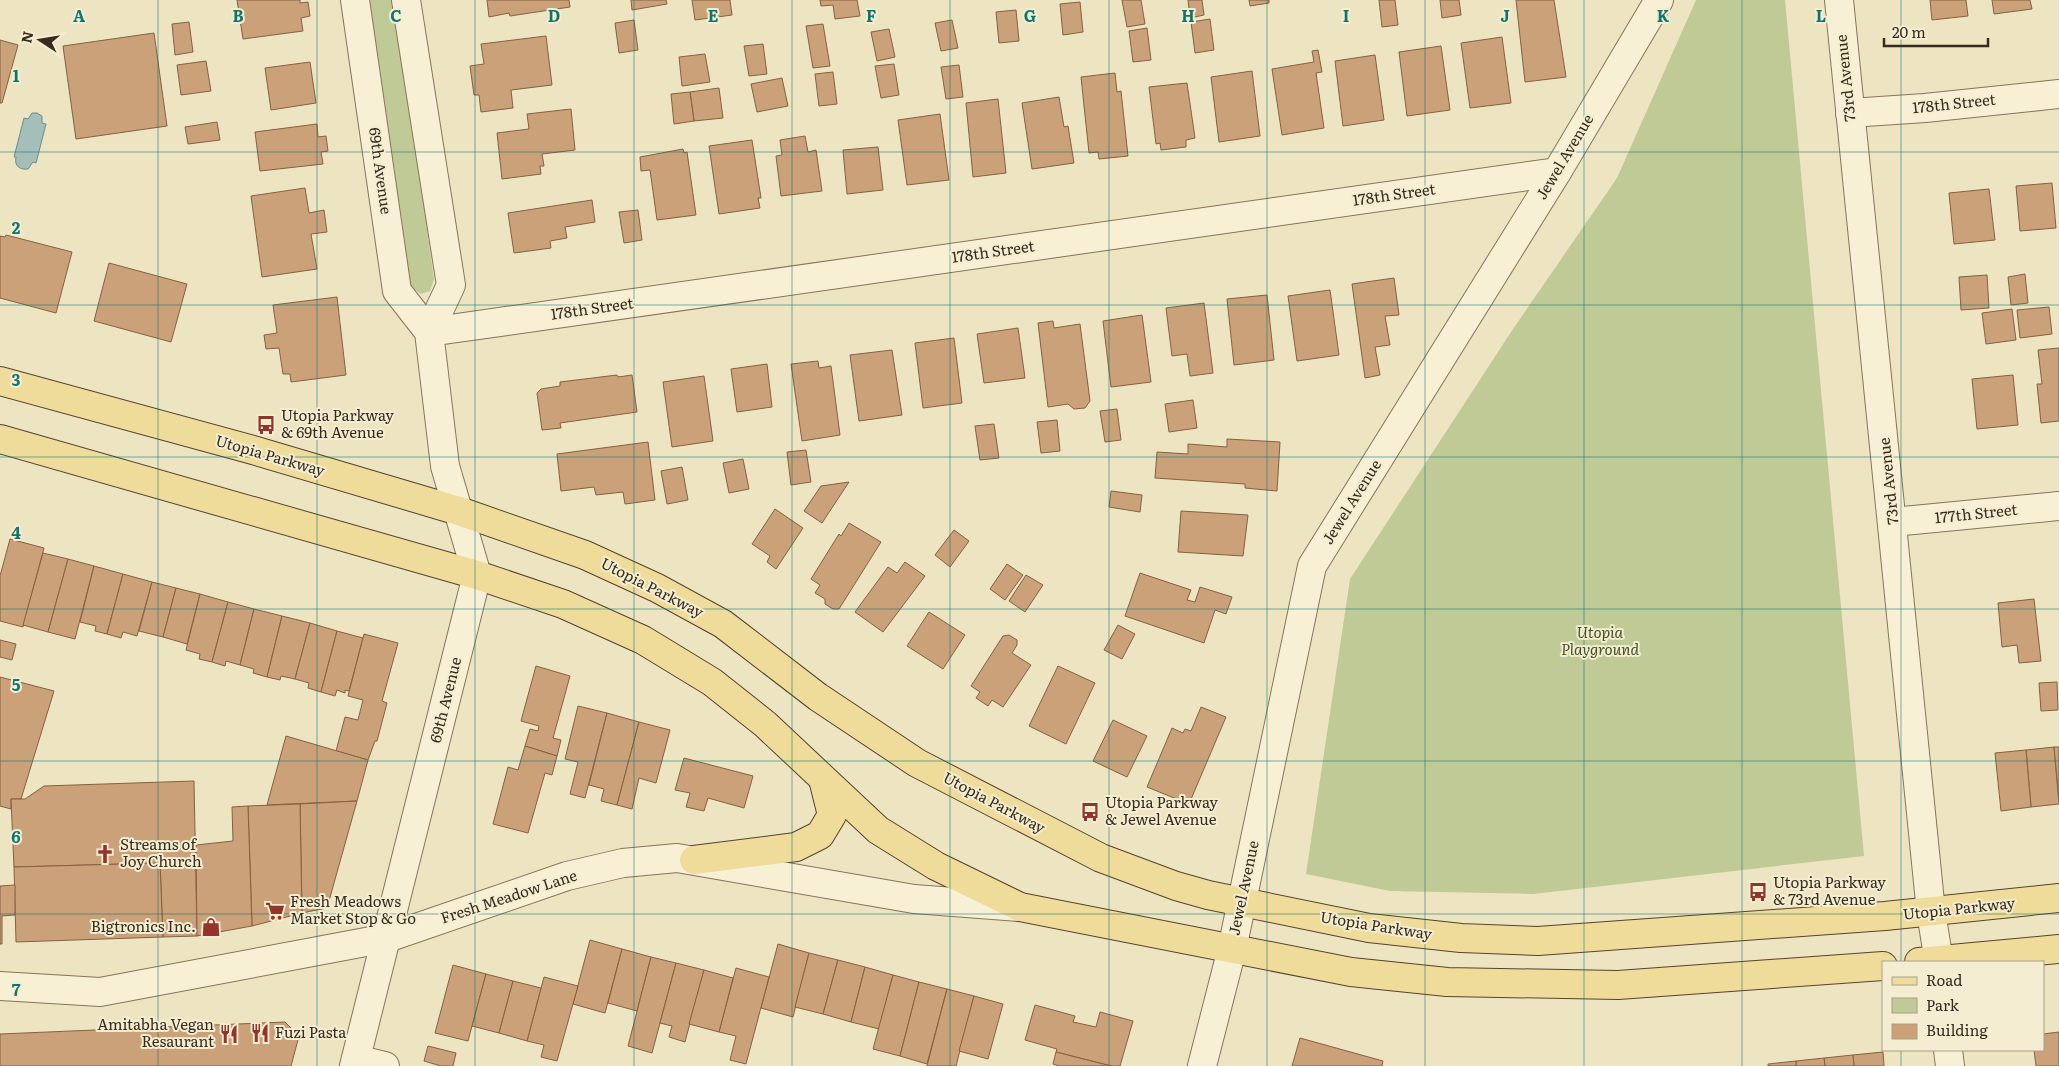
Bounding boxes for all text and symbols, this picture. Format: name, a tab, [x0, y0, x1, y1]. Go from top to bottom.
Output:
text: A	[73, 3, 85, 27]
text: B	[232, 3, 244, 27]
text: C	[390, 3, 402, 27]
text: D	[548, 3, 560, 27]
text: E	[708, 3, 719, 27]
text: F	[866, 3, 876, 27]
text: G	[1024, 3, 1036, 27]
text: H	[1181, 3, 1195, 27]
text: I	[1343, 3, 1349, 27]
text: J	[1500, 3, 1510, 27]
text: K	[1657, 3, 1670, 27]
text: L	[1816, 3, 1826, 27]
north arrow	[15, 15, 65, 65]
scale bar	[1884, 15, 1988, 47]
text: 20 m	[1892, 20, 1926, 43]
text: N	[15, 29, 37, 45]
street label: 73rd Avenue	[1828, 33, 1861, 123]
text: 1	[13, 63, 20, 87]
street label: 178th Street	[1911, 87, 1997, 118]
street label: Jewel Avenue	[1529, 109, 1598, 203]
street label: 69th Avenue	[364, 126, 399, 216]
street label: 178th Street	[1351, 176, 1437, 211]
text: 2	[12, 215, 21, 239]
street label: 178th Street	[950, 233, 1036, 268]
street label: 178th Street	[549, 290, 635, 325]
text: 3	[12, 367, 21, 391]
place label: Utopia Parkway & 69th Avenue	[281, 403, 394, 443]
bus stop icon: Utopia Parkway & 69th Avenue	[255, 414, 277, 436]
street label: Utopia Parkway	[213, 428, 328, 481]
street label: 73rd Avenue	[1871, 436, 1904, 526]
street label: Jewel Avenue	[1315, 454, 1386, 548]
street label: 177th Street	[1933, 497, 2018, 528]
text: 4	[11, 520, 21, 544]
street label: Utopia Parkway	[597, 551, 708, 623]
park label: Utopia Playground	[1561, 620, 1639, 660]
street label: 69th Avenue	[423, 654, 466, 745]
text: 5	[12, 672, 21, 696]
street label: Utopia Parkway	[939, 765, 1050, 838]
place label: Utopia Parkway & Jewel Avenue	[1105, 790, 1218, 830]
bus stop icon: Utopia Parkway & Jewel Avenue	[1079, 801, 1101, 823]
text: 6	[11, 824, 21, 848]
place label: Streams of Joy Church	[120, 832, 202, 872]
street label: Jewel Avenue	[1221, 838, 1264, 937]
church icon: Streams of Joy Church	[94, 843, 116, 865]
street label: Fresh Meadow Lane	[437, 863, 580, 929]
place label: Utopia Parkway & 73rd Avenue	[1773, 870, 1886, 910]
bus stop icon: Utopia Parkway & 73rd Avenue	[1747, 881, 1769, 903]
place label: Fresh Meadows Market Stop & Go	[290, 889, 416, 929]
street label: Utopia Parkway	[1902, 890, 2017, 925]
supermarket icon: Fresh Meadows Market Stop & Go	[264, 900, 286, 922]
street label: Utopia Parkway	[1319, 904, 1434, 945]
place label: Bigtronics Inc.	[91, 914, 196, 937]
shop icon: Bigtronics Inc.	[200, 916, 222, 938]
legend	[1882, 961, 2044, 1051]
text: Road	[1926, 968, 1962, 991]
text: 7	[12, 977, 21, 1001]
text: Park	[1926, 993, 1960, 1016]
place label: Amitabha Vegan Resaurant	[97, 1012, 214, 1052]
text: Building	[1926, 1018, 1988, 1041]
place label: Fuzi Pasta	[275, 1020, 347, 1043]
restaurant icon: Fuzi Pasta	[249, 1022, 271, 1044]
restaurant icon: Amitabha Vegan Resaurant	[218, 1023, 240, 1045]

